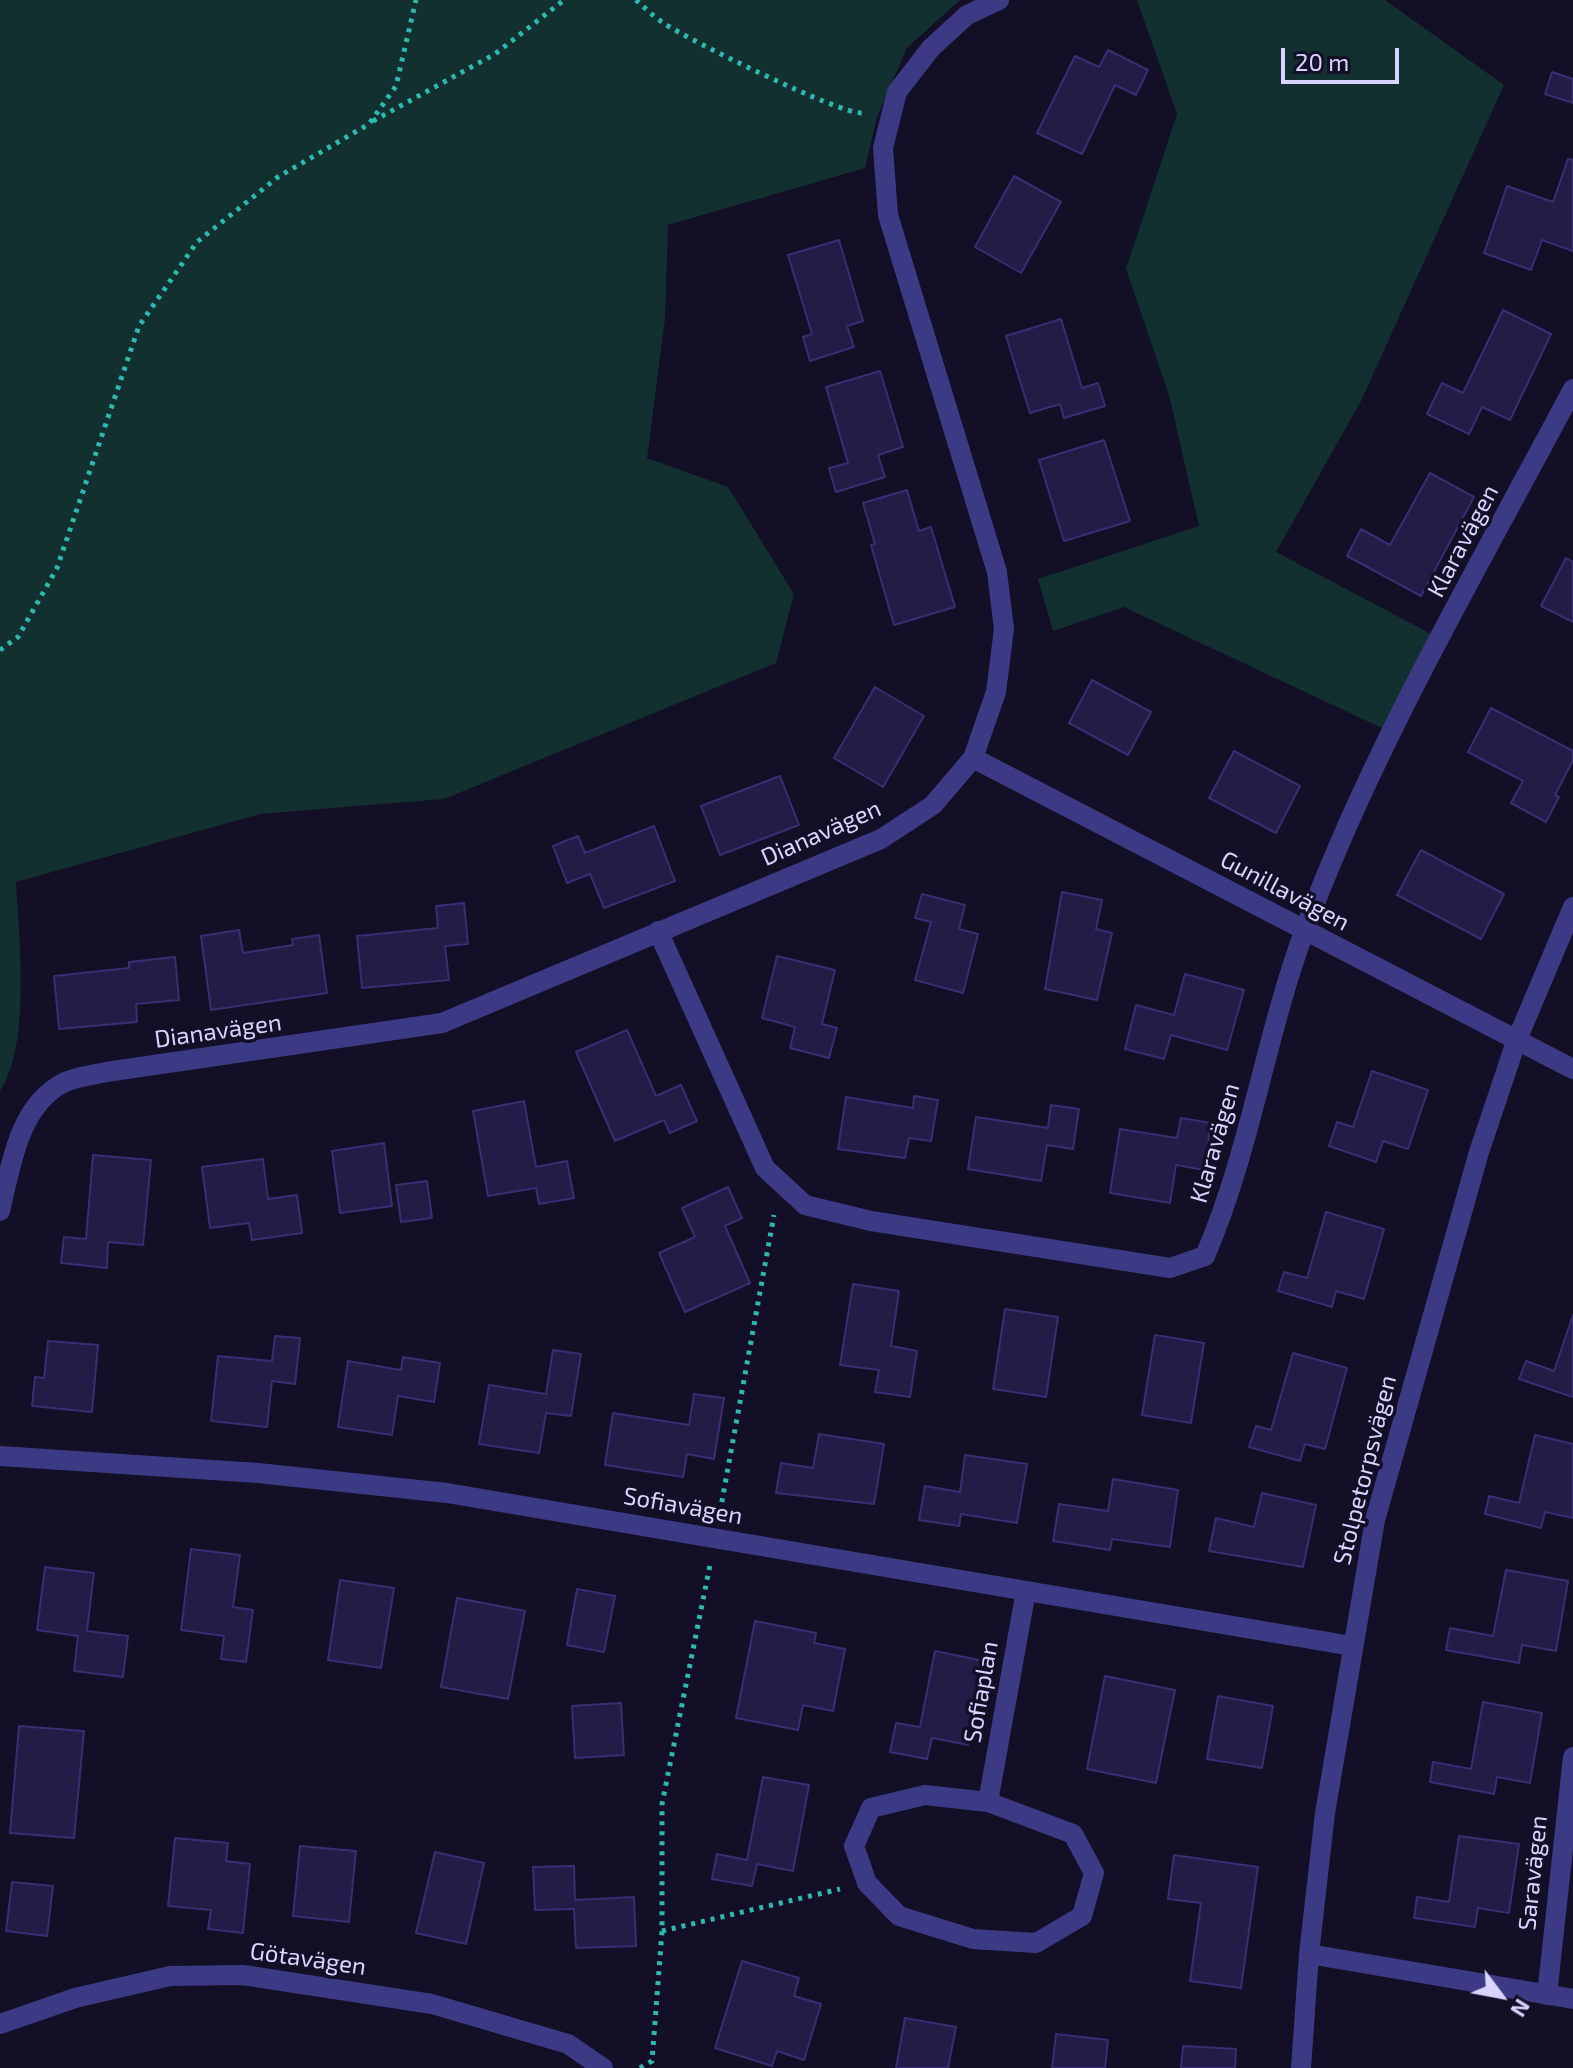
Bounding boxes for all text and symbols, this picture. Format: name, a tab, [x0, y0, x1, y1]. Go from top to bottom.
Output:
scale bar	[1285, 32, 1403, 82]
text: 20 m	[1295, 47, 1349, 76]
street label: Klaravägen	[1421, 480, 1505, 602]
street label: Dianavägen	[757, 794, 885, 872]
street label: Gunillavägen	[1216, 845, 1354, 937]
street label: Dianavägen	[153, 1008, 283, 1054]
street label: Klaravägen	[1184, 1080, 1246, 1206]
street label: Stolpetorpsvägen	[1328, 1372, 1402, 1568]
street label: Sofiavägen	[621, 1481, 745, 1531]
street label: Sofiaplan	[958, 1639, 1004, 1745]
street label: Saravägen	[1513, 1814, 1553, 1932]
street label: Götavägen	[248, 1937, 368, 1981]
north arrow	[1461, 1956, 1541, 2036]
text: N	[1506, 1995, 1537, 2022]

